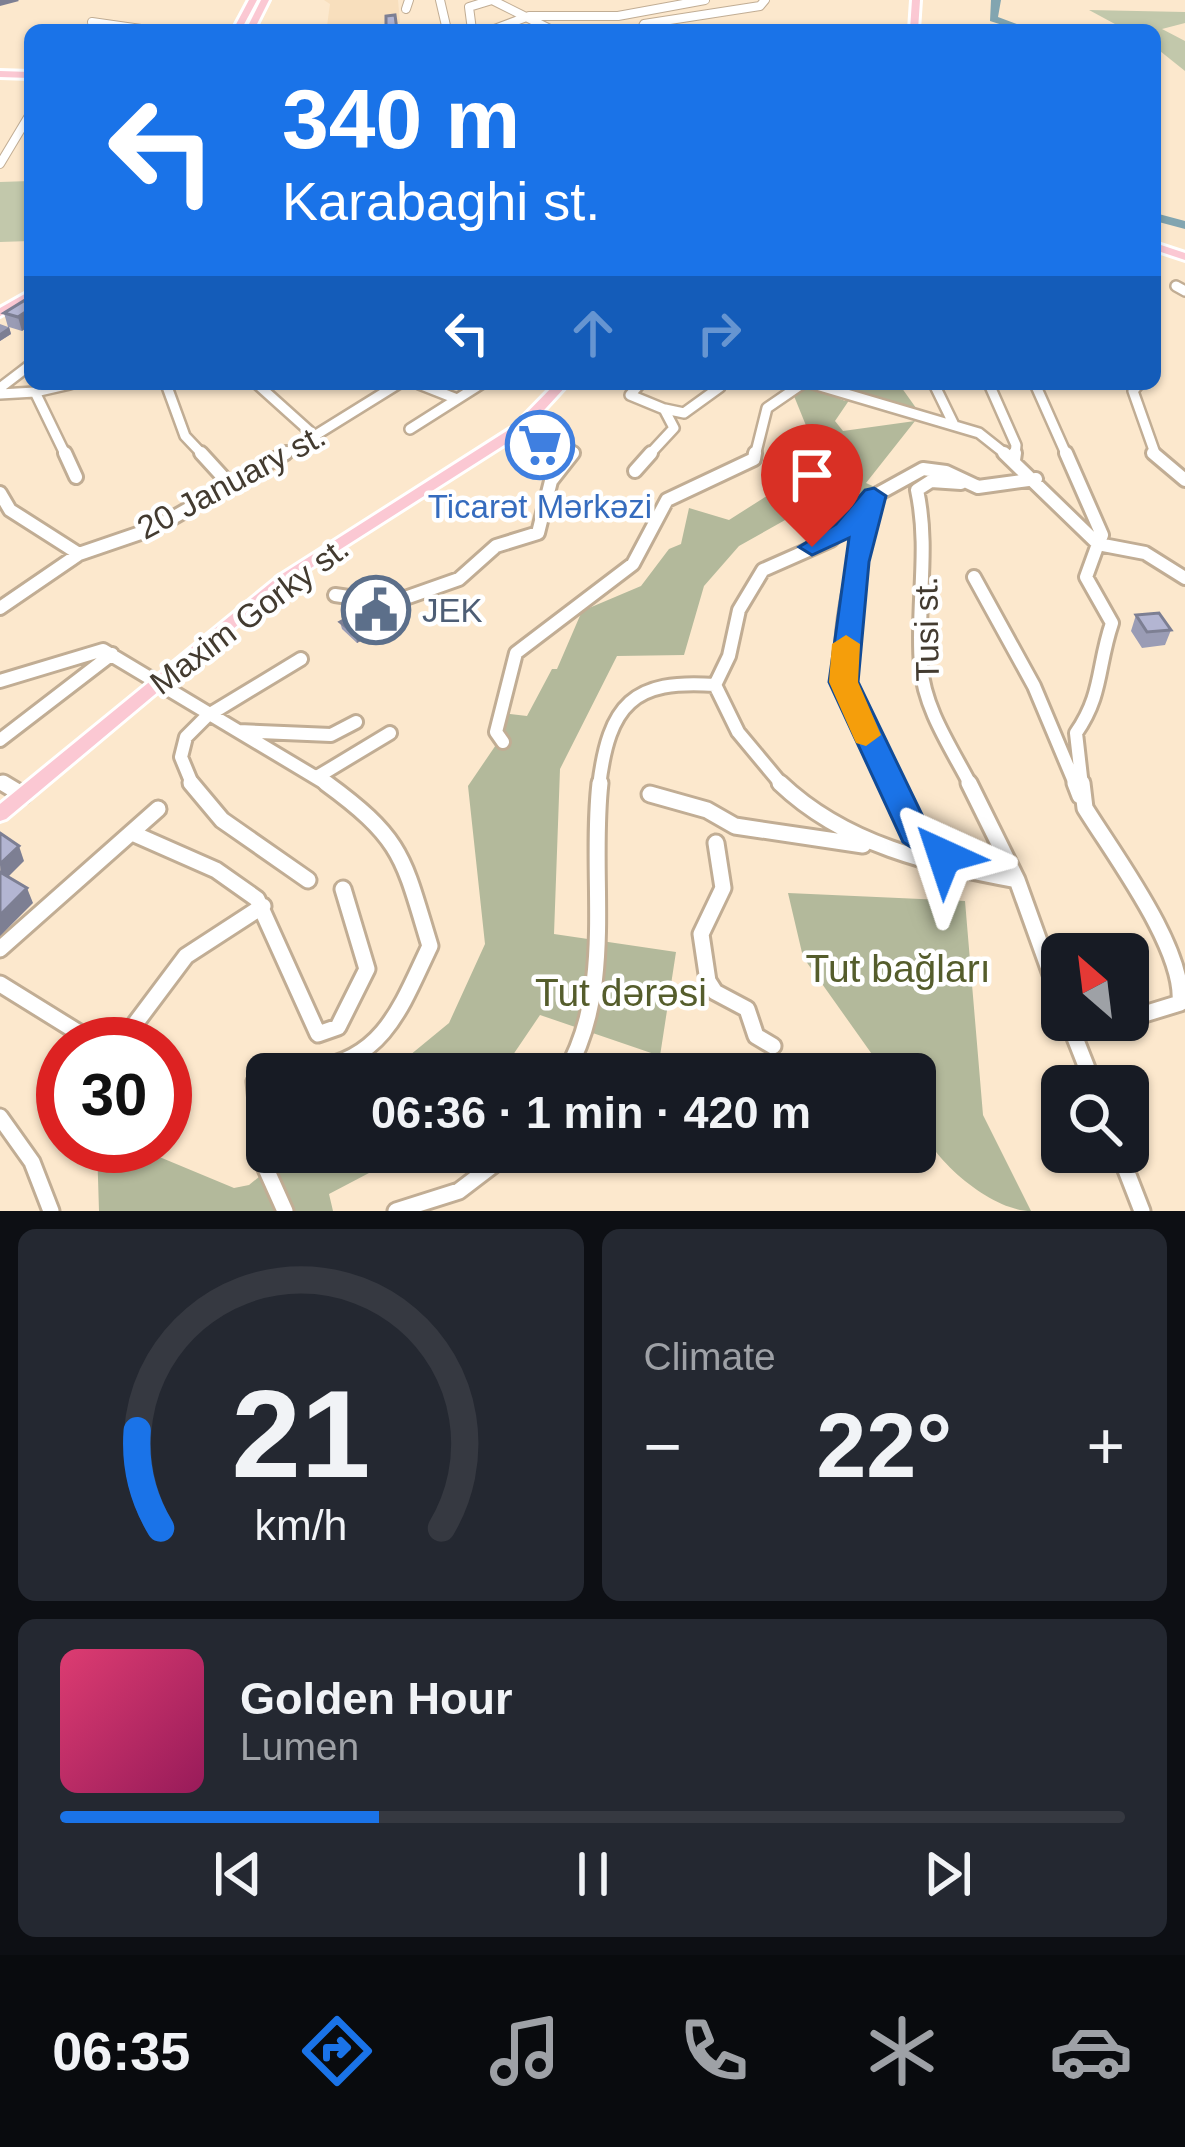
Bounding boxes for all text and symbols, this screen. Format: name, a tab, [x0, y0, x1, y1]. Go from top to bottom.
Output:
icon: left	[84, 72, 240, 228]
text: 340 m	[282, 72, 520, 166]
text: Karabaghi st.	[282, 171, 600, 231]
icon: left	[434, 300, 500, 366]
icon: ahead	[560, 300, 626, 366]
icon: right	[686, 300, 752, 366]
supermarket icon: Ticarət Mərkəzi	[505, 410, 575, 480]
street label: 20 January st.	[131, 416, 331, 546]
pin	[761, 424, 863, 547]
icon: arrive	[779, 442, 845, 508]
place label: Ticarət Mərkəzi	[428, 488, 652, 525]
street label: Maxim Gorky st.	[143, 529, 356, 702]
public building icon: JEK	[341, 575, 411, 645]
street label: Tusi st.	[907, 576, 946, 682]
place label: JEK	[422, 592, 483, 629]
position arrow	[881, 793, 1007, 919]
north arrow	[1041, 933, 1149, 1041]
map controls	[1041, 933, 1149, 1173]
park label: Tut bağları	[806, 947, 990, 990]
park label: Tut dərəsi	[535, 971, 707, 1014]
speed limit sign: 30	[36, 1017, 192, 1173]
button: search	[1041, 1065, 1149, 1173]
text: 06:36 · 1 min · 420 m	[371, 1087, 811, 1138]
text: Climate	[644, 1335, 776, 1378]
text: 21	[231, 1364, 370, 1503]
text: 22°	[816, 1396, 952, 1496]
text: −	[644, 1409, 682, 1483]
text: +	[1086, 1409, 1125, 1483]
text: km/h	[254, 1501, 347, 1549]
text: Golden Hour	[240, 1673, 512, 1724]
text: Lumen	[240, 1725, 359, 1768]
icon: previous	[205, 1841, 271, 1907]
icon: pause	[560, 1841, 626, 1907]
icon: next	[915, 1841, 981, 1907]
icon: directions	[295, 2009, 379, 2093]
icon: music	[483, 2009, 567, 2093]
icon: phone	[672, 2009, 756, 2093]
icon: climate	[860, 2009, 944, 2093]
icon: car	[1049, 2009, 1133, 2093]
text: 06:35	[52, 2021, 190, 2081]

